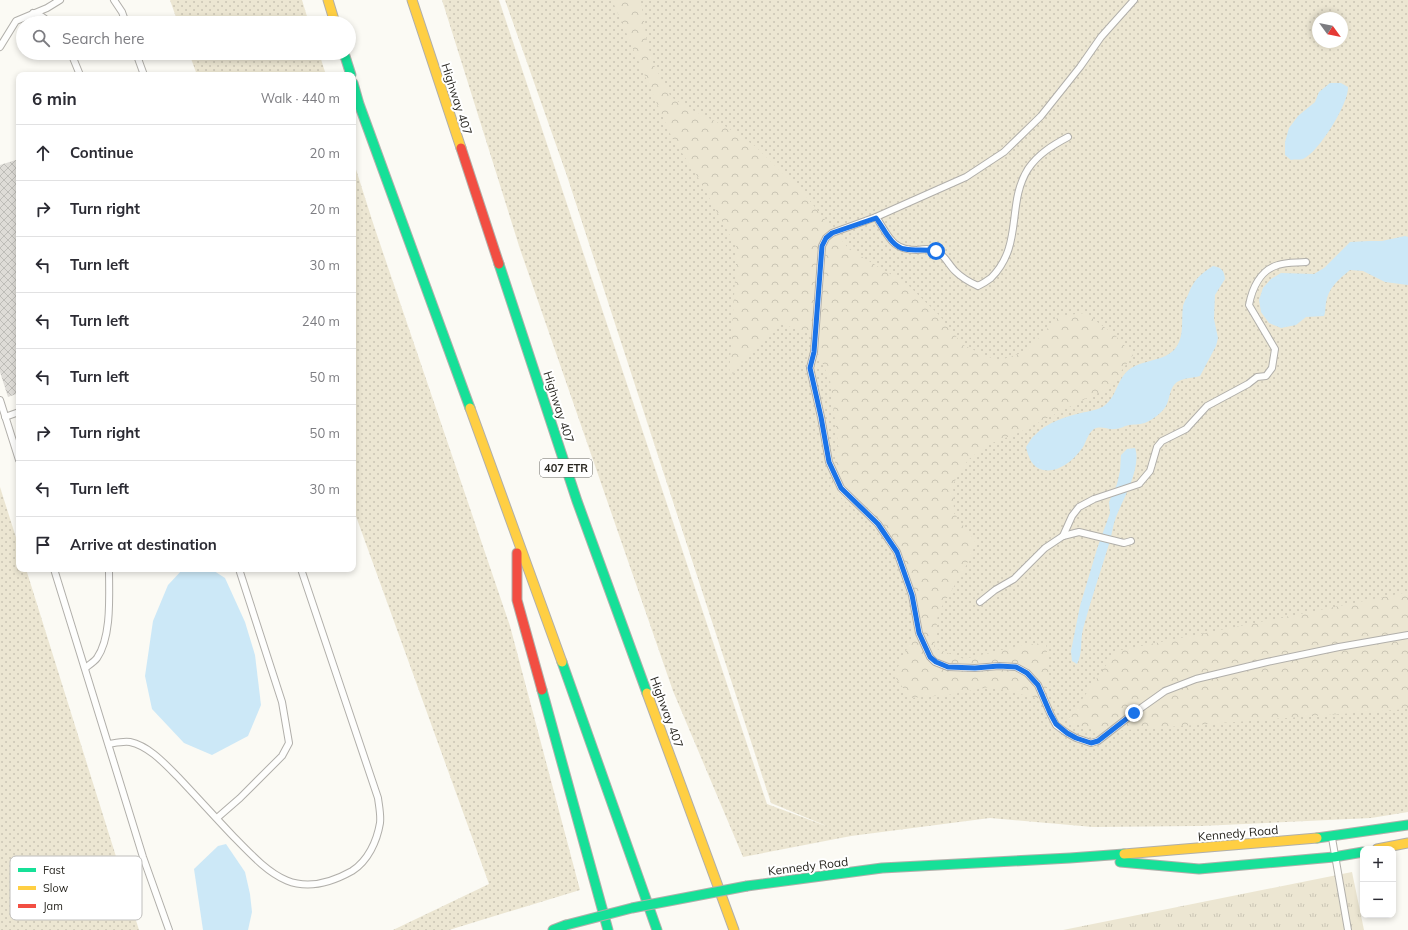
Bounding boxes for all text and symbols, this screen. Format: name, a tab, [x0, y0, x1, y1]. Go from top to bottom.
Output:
north arrow	[1312, 12, 1348, 48]
search box	[16, 16, 356, 60]
icon: search	[30, 27, 52, 49]
text: Search here	[62, 29, 144, 48]
street label: Highway 407	[438, 61, 476, 137]
text: 6 min	[32, 88, 77, 109]
text: Walk · 440 m	[261, 90, 340, 106]
icon: ahead	[32, 142, 54, 164]
text: Continue	[70, 143, 133, 162]
text: 20 m	[310, 145, 340, 161]
icon: right	[32, 198, 54, 220]
text: Turn right	[70, 199, 140, 218]
text: 20 m	[310, 201, 340, 217]
route start	[927, 242, 945, 260]
icon: left	[32, 254, 54, 276]
text: Turn left	[70, 255, 129, 274]
text: 30 m	[310, 257, 340, 273]
icon: left	[32, 310, 54, 332]
text: Turn left	[70, 311, 129, 330]
text: 240 m	[302, 313, 340, 329]
icon: left	[32, 366, 54, 388]
text: Turn left	[70, 367, 129, 386]
text: 50 m	[310, 369, 340, 385]
street label: Highway 407	[540, 369, 578, 445]
icon: right	[32, 422, 54, 444]
text: Turn right	[70, 423, 140, 442]
text: 50 m	[310, 425, 340, 441]
road number: 407 ETR	[540, 459, 592, 477]
icon: left	[32, 478, 54, 500]
text: Turn left	[70, 479, 129, 498]
text: 30 m	[310, 481, 340, 497]
icon: arrive	[32, 534, 54, 556]
text: Arrive at destination	[70, 535, 217, 554]
street label: Highway 407	[647, 674, 687, 750]
route end	[1125, 704, 1143, 722]
street label: Kennedy Road	[1197, 822, 1279, 844]
map controls	[1360, 846, 1396, 918]
button: +	[1360, 846, 1396, 882]
street label: Kennedy Road	[767, 854, 849, 878]
legend	[10, 856, 142, 920]
text: Fast	[43, 863, 65, 877]
text: Slow	[43, 881, 69, 895]
button: −	[1360, 882, 1396, 918]
text: Jam	[43, 899, 63, 913]

